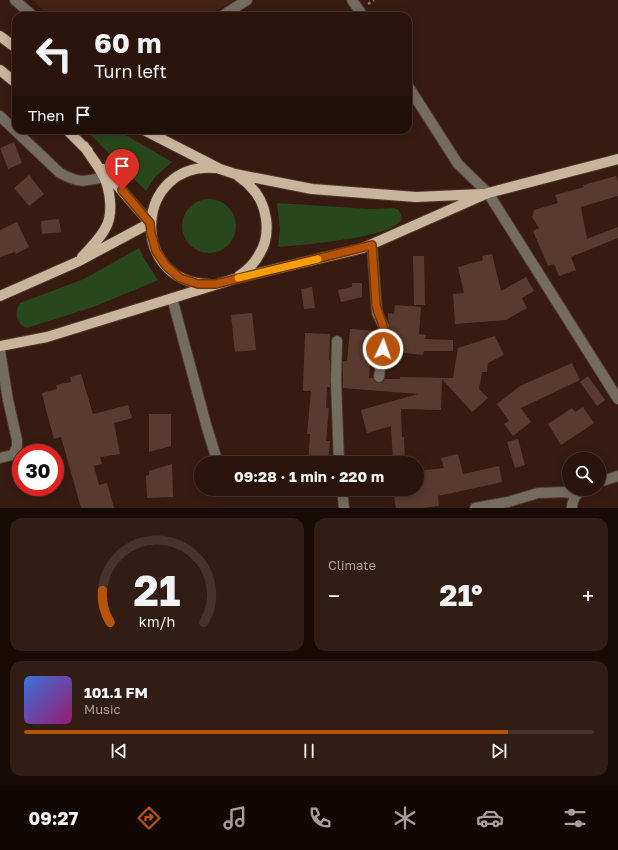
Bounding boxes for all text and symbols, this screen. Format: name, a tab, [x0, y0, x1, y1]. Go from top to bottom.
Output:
text: 60 m	[94, 26, 161, 59]
icon: left	[28, 28, 80, 80]
text: Turn left	[94, 60, 167, 82]
icon: arrive	[72, 104, 94, 126]
text: Then	[28, 106, 64, 124]
pin	[105, 149, 139, 190]
icon: arrive	[111, 155, 133, 177]
position arrow	[362, 328, 404, 370]
speed limit sign: 30	[12, 444, 64, 496]
map controls	[562, 452, 606, 496]
button: search	[562, 452, 606, 496]
text: 09:28 · 1 min · 220 m	[234, 467, 384, 485]
text: Climate	[328, 557, 376, 573]
text: 21	[134, 564, 180, 614]
text: 21°	[439, 577, 483, 613]
text: −	[328, 582, 340, 609]
text: +	[582, 582, 594, 609]
text: km/h	[139, 612, 175, 629]
text: 101.1 FM	[84, 683, 148, 701]
text: Music	[84, 701, 121, 717]
icon: previous	[108, 740, 130, 762]
icon: pause	[298, 740, 320, 762]
icon: next	[488, 740, 510, 762]
icon: directions	[135, 804, 163, 832]
icon: music	[221, 804, 249, 832]
icon: phone	[306, 804, 334, 832]
icon: climate	[391, 804, 419, 832]
icon: car	[476, 804, 504, 832]
icon: filters	[561, 804, 589, 832]
text: 09:27	[29, 807, 78, 829]

